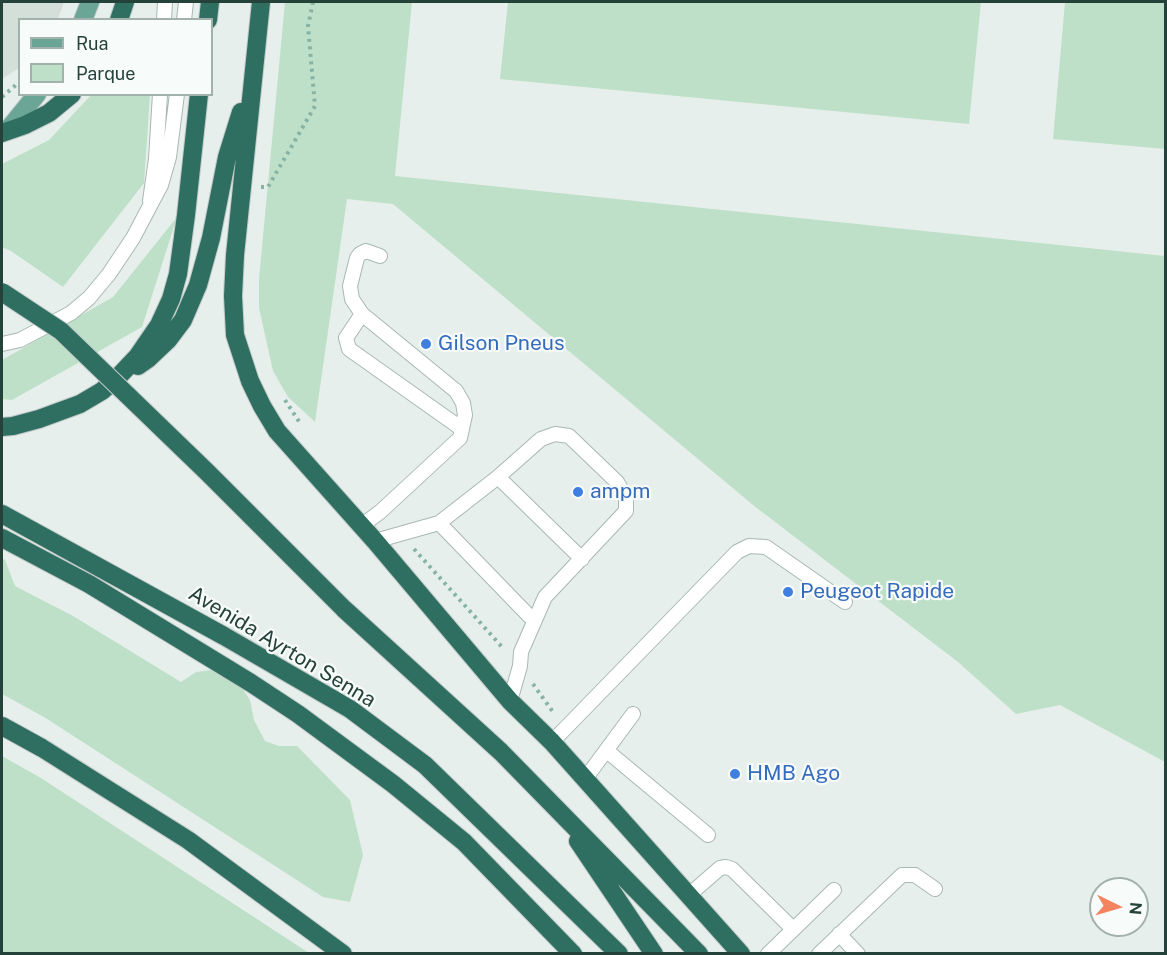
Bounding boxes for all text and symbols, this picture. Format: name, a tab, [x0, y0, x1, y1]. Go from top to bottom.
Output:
legend	[18, 18, 213, 96]
text: Rua	[76, 33, 108, 54]
text: Parque	[76, 63, 136, 84]
place label: Gilson Pneus	[438, 331, 565, 357]
marker: Gilson Pneus	[419, 337, 433, 351]
place label: ampm	[590, 479, 650, 505]
marker: ampm	[571, 485, 585, 499]
place label: Peugeot Rapide	[800, 579, 954, 605]
street label: Avenida Ayrton Senna	[184, 581, 380, 713]
marker: Peugeot Rapide	[781, 585, 795, 599]
place label: HMB Ago	[747, 761, 840, 787]
marker: HMB Ago	[728, 767, 742, 781]
north arrow	[1089, 877, 1149, 937]
text: N	[1125, 901, 1145, 915]

